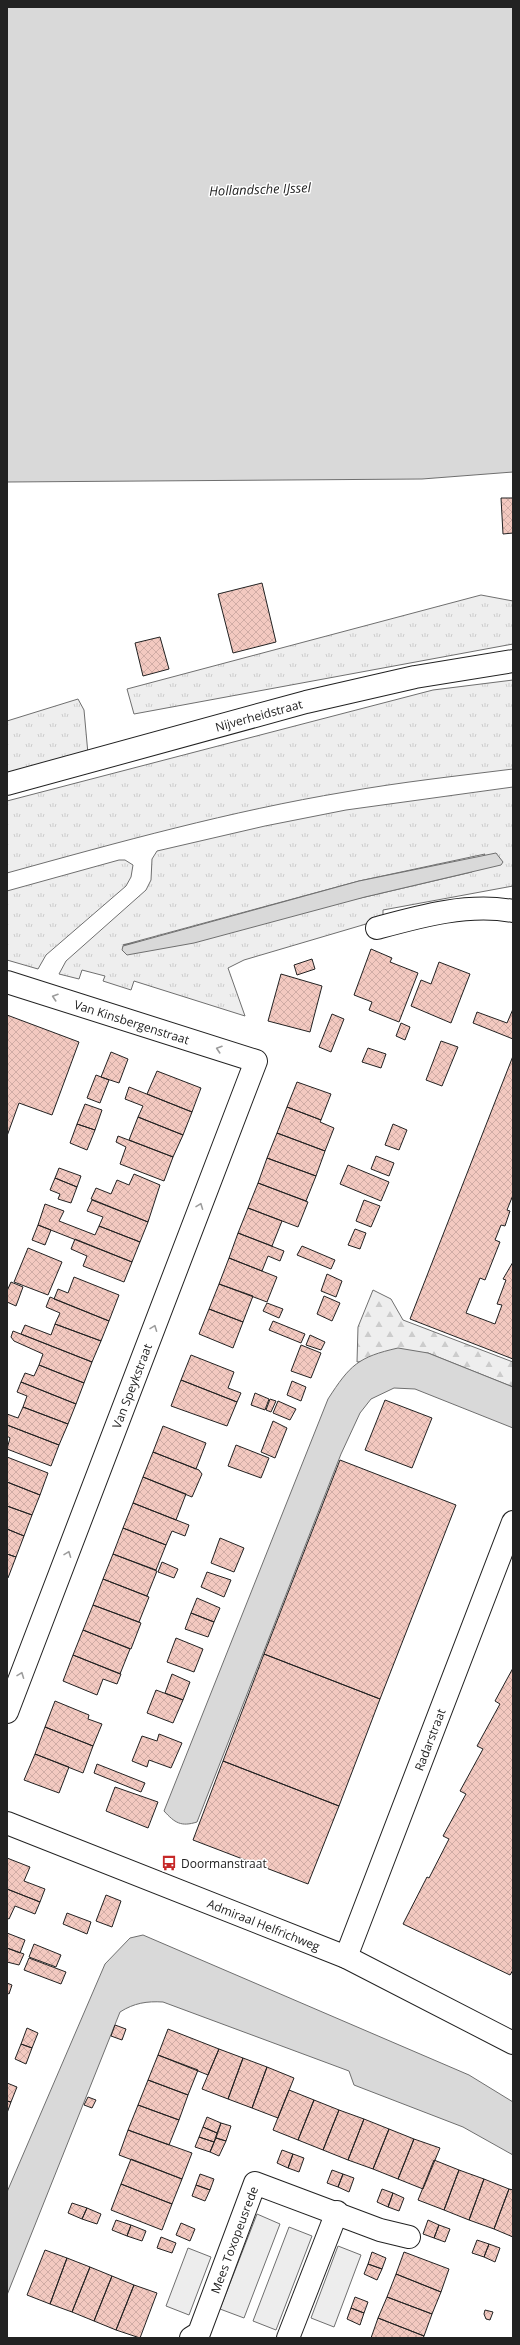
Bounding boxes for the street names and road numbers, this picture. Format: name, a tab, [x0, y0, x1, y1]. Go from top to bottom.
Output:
street label: Nijverheidstraat	[213, 695, 304, 735]
street label: Van Kinsbergenstraat	[72, 995, 192, 1048]
street label: Van Speykstraat	[108, 1341, 156, 1431]
street label: Radarstraat	[410, 1706, 449, 1773]
street label: Admiraal Helfrichweg	[205, 1895, 323, 1955]
street label: Mees Toxopeusrede	[206, 2183, 262, 2296]

